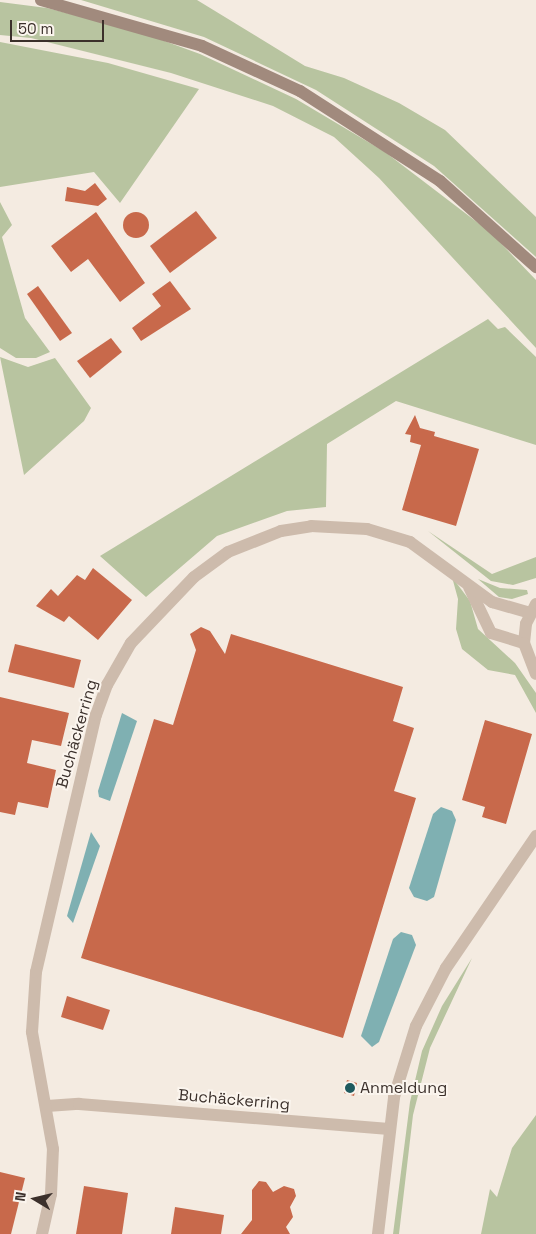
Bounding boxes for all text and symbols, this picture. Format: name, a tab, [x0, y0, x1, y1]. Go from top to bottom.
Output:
scale bar	[12, 10, 106, 42]
text: 50 m	[18, 19, 53, 38]
street label: Buchäckerring	[52, 678, 102, 790]
place label: Anmeldung	[360, 1078, 447, 1098]
marker: Anmeldung	[344, 1082, 356, 1094]
street label: Buchäckerring	[177, 1086, 291, 1114]
north arrow	[10, 1174, 60, 1224]
text: N	[11, 1191, 30, 1203]

